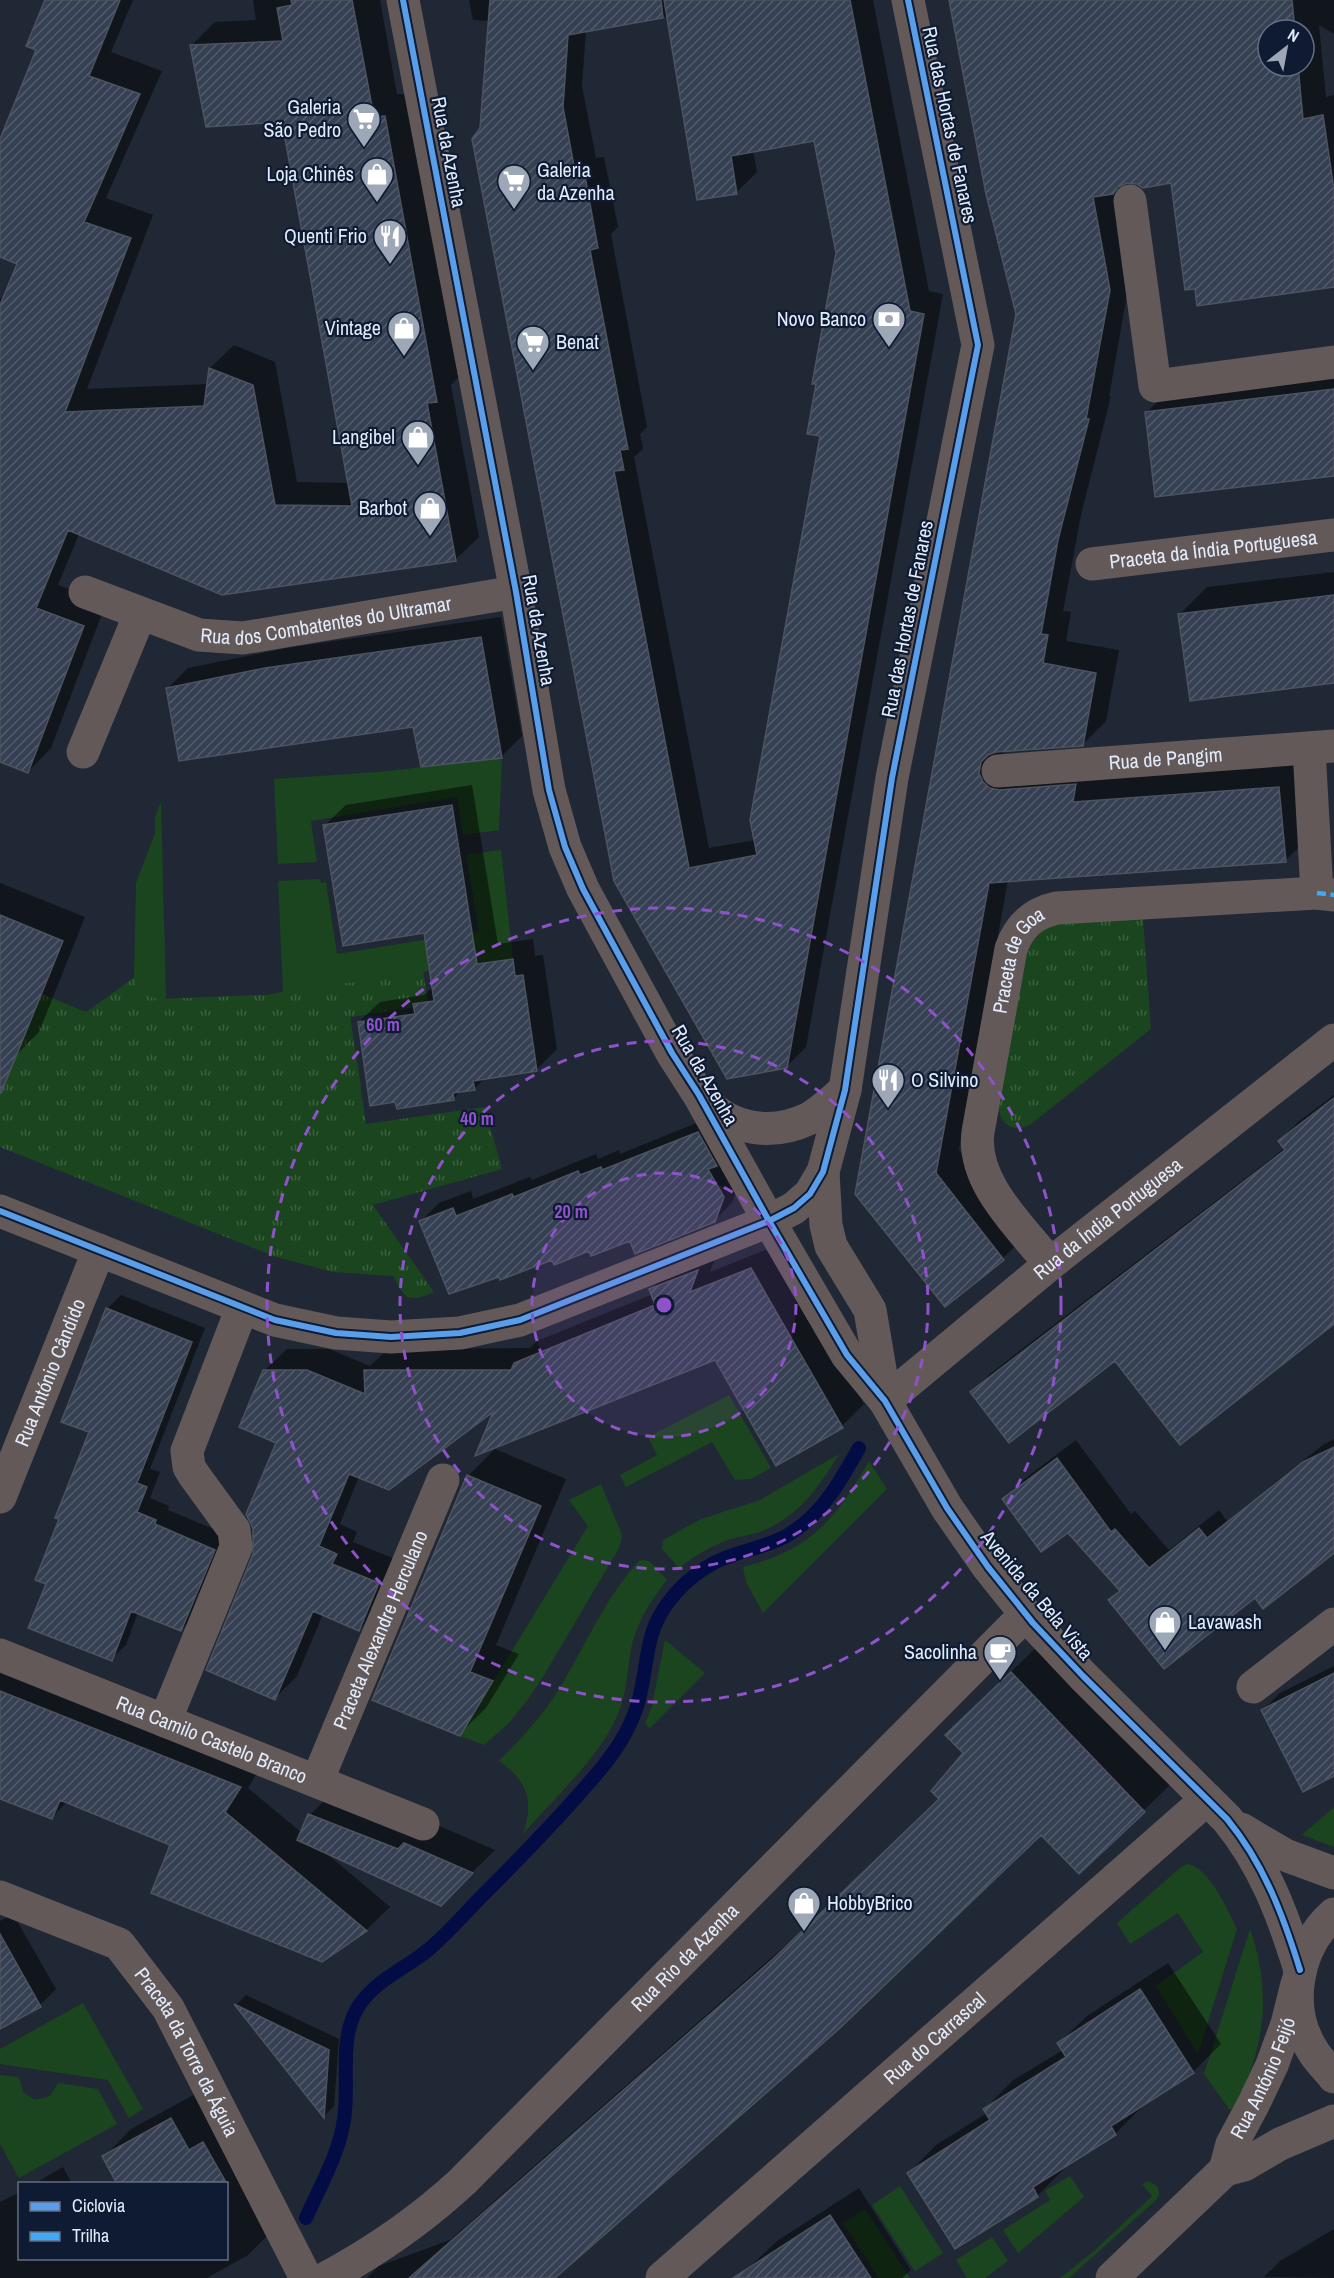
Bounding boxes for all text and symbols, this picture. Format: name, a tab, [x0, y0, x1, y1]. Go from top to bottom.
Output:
north arrow	[1256, 18, 1316, 78]
text: N	[1284, 23, 1303, 47]
street label: Rua das Hortas de Fanares	[916, 24, 985, 226]
place label: Galeria São Pedro	[264, 93, 341, 143]
street label: Rua da Azenha	[426, 94, 473, 210]
supermarket icon: Galeria São Pedro	[346, 101, 382, 148]
shop icon: Loja Chinês	[359, 156, 395, 203]
place label: Galeria da Azenha	[537, 156, 615, 206]
place label: Loja Chinês	[266, 160, 354, 187]
supermarket icon: Galeria da Azenha	[496, 163, 532, 210]
restaurant icon: Quenti Frio	[372, 218, 408, 265]
place label: Quenti Frio	[284, 222, 367, 249]
bank icon: Novo Banco	[871, 301, 907, 348]
place label: Novo Banco	[777, 305, 866, 332]
shop icon: Vintage	[386, 310, 422, 357]
place label: Vintage	[325, 314, 381, 341]
supermarket icon: Benat	[515, 324, 551, 371]
place label: Benat	[556, 328, 599, 355]
shop icon: Langibel	[400, 419, 436, 466]
place label: Langibel	[332, 423, 395, 450]
shop icon: Barbot	[412, 490, 448, 537]
place label: Barbot	[359, 494, 407, 521]
street label: Rua das Hortas de Fanares	[874, 518, 939, 720]
street label: Praceta da Índia Portuguesa	[1108, 523, 1318, 575]
street label: Rua da Azenha	[516, 572, 563, 687]
street label: Rua dos Combatentes do Ultramar	[199, 589, 454, 651]
street label: Rua de Pangim	[1108, 740, 1223, 776]
street label: Praceta de Goa	[986, 900, 1049, 1015]
text: 60 m	[366, 1012, 400, 1037]
street label: Rua da Azenha	[666, 1019, 745, 1130]
restaurant icon: O Silvino	[870, 1062, 906, 1109]
place label: O Silvino	[911, 1066, 978, 1093]
text: 40 m	[460, 1106, 494, 1131]
street label: Rua da Índia Portuguesa	[1027, 1151, 1187, 1285]
text: 20 m	[554, 1199, 588, 1224]
street label: Rua António Cândido	[8, 1295, 91, 1450]
centre of rings	[654, 1295, 674, 1315]
street label: Avenida da Bela Vista	[974, 1523, 1100, 1665]
street label: Praceta Alexandre Herculano	[326, 1526, 434, 1733]
shop icon: Lavawash	[1147, 1604, 1183, 1651]
place label: Lavawash	[1188, 1608, 1262, 1635]
cafe icon: Sacolinha	[982, 1634, 1018, 1681]
place label: Sacolinha	[904, 1638, 977, 1665]
street label: Rua Camilo Castelo Branco	[112, 1689, 311, 1789]
shop icon: HobbyBrico	[786, 1885, 822, 1932]
place label: HobbyBrico	[827, 1889, 913, 1916]
street label: Rua Rio da Azenha	[625, 1897, 744, 2017]
street label: Praceta da Torre da Águia	[129, 1962, 245, 2141]
street label: Rua do Carrascal	[877, 1986, 991, 2090]
street label: Rua António Feijó	[1223, 2015, 1301, 2143]
legend	[18, 2182, 228, 2260]
text: Ciclovia	[72, 2193, 125, 2218]
text: Trilha	[72, 2223, 109, 2248]

